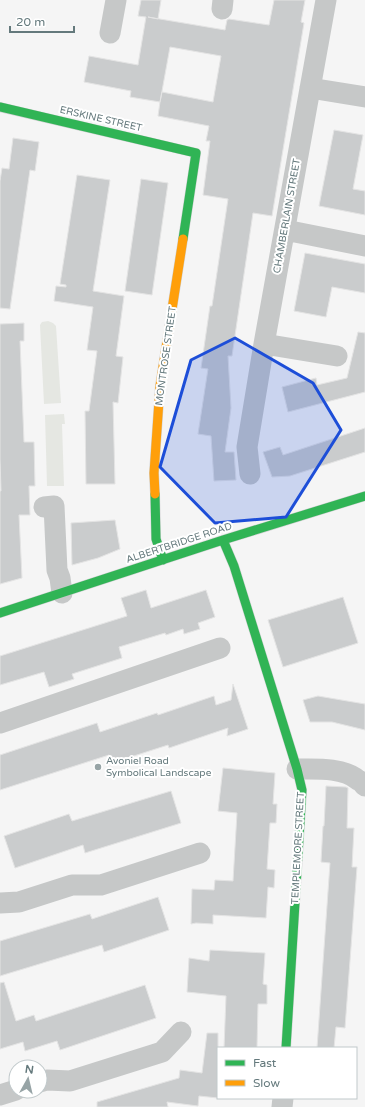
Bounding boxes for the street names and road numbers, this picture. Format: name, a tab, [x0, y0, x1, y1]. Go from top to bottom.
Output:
street label: ERSKINE STREET	[59, 104, 143, 134]
street label: CHAMBERLAIN STREET	[271, 158, 303, 274]
street label: MONTROSE STREET	[153, 306, 179, 406]
street label: ALBERTBRIDGE ROAD	[124, 520, 234, 566]
street label: TEMPLEMORE STREET	[289, 791, 307, 905]

